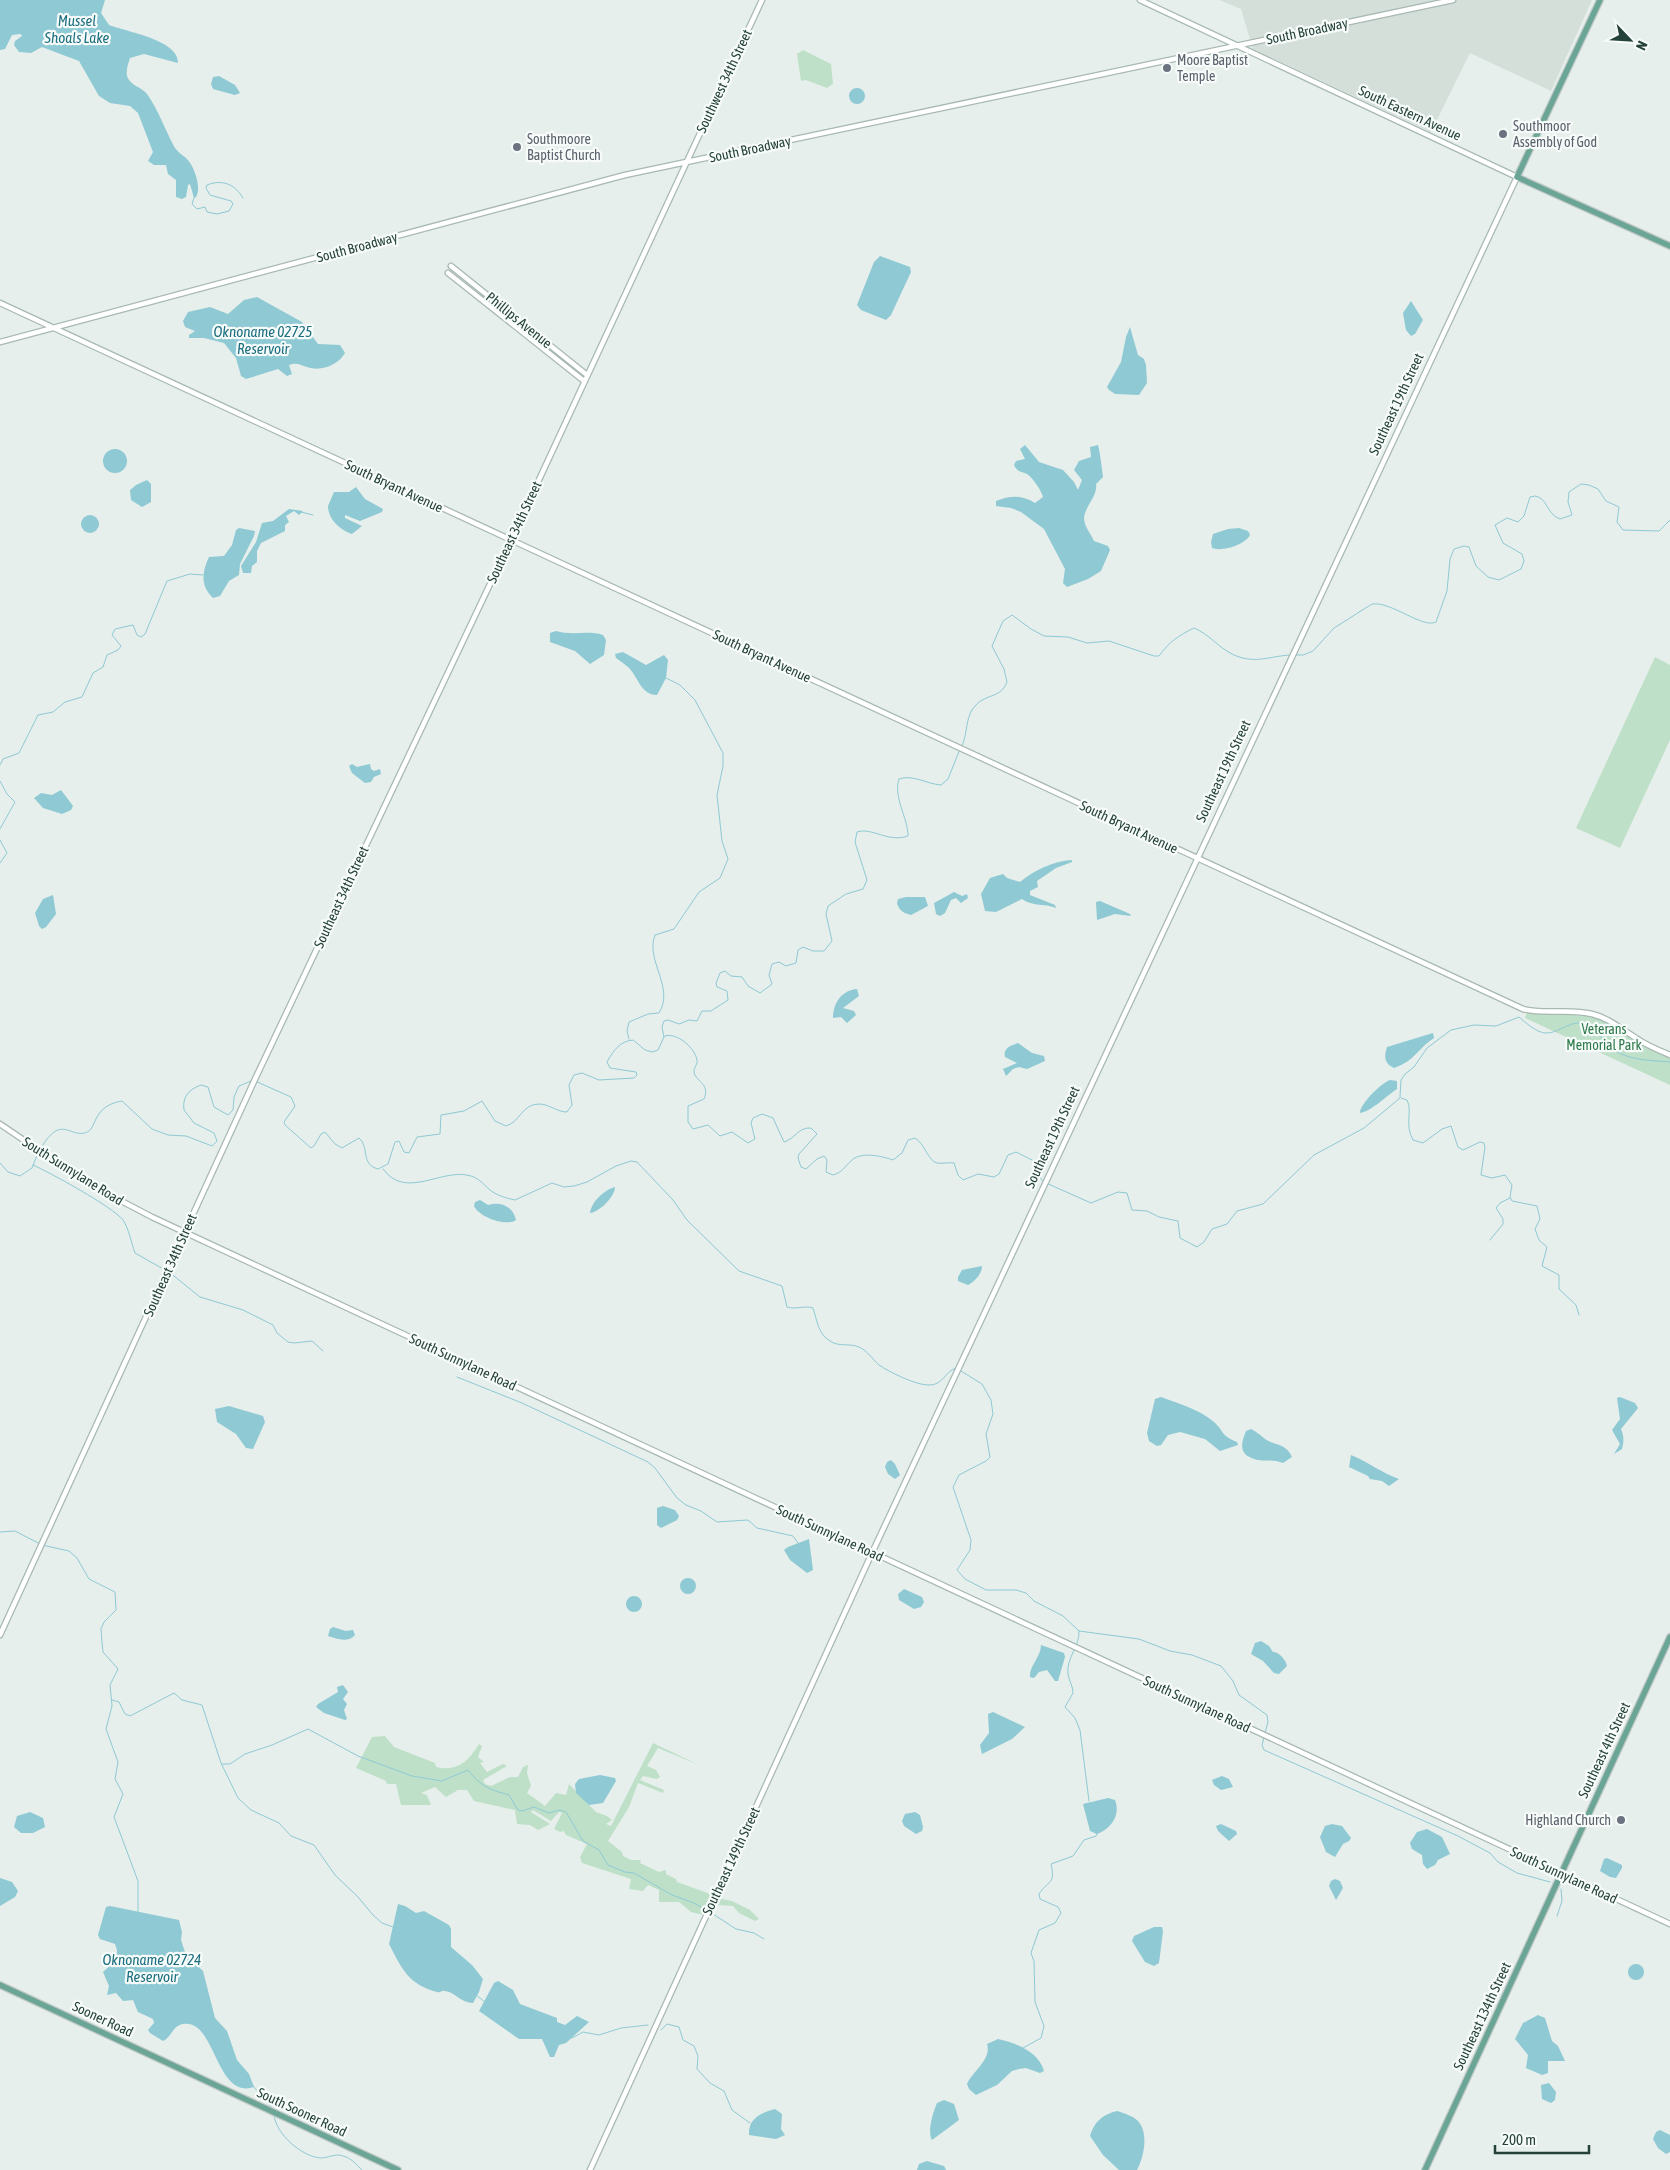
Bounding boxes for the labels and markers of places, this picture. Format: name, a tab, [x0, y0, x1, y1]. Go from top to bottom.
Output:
place label: Moore Baptist Temple	[1177, 52, 1248, 84]
marker: Moore Baptist Temple	[1161, 62, 1173, 74]
place label: Southmoor Assembly of God	[1513, 118, 1597, 150]
marker: Southmoor Assembly of God	[1497, 128, 1509, 140]
place label: Southmoore Baptist Church	[527, 131, 601, 163]
marker: Southmoore Baptist Church	[511, 141, 523, 153]
place label: Highland Church	[1525, 1812, 1611, 1828]
marker: Highland Church	[1615, 1814, 1627, 1826]

